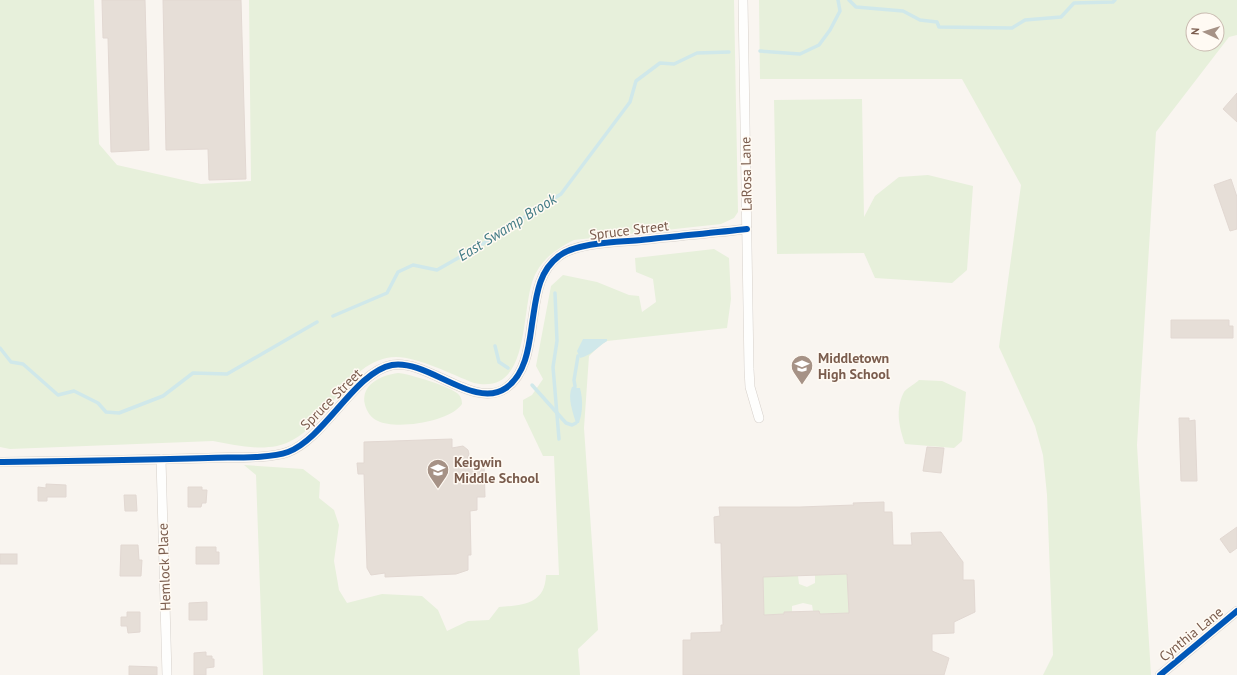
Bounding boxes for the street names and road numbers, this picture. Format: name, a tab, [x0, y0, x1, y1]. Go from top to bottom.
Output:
street label: LaRosa Lane	[736, 137, 756, 211]
street label: Spruce Street	[588, 216, 670, 244]
street label: Spruce Street	[296, 364, 366, 434]
street label: Hemlock Place	[153, 523, 175, 611]
street label: Cynthia Lane	[1155, 603, 1227, 665]

